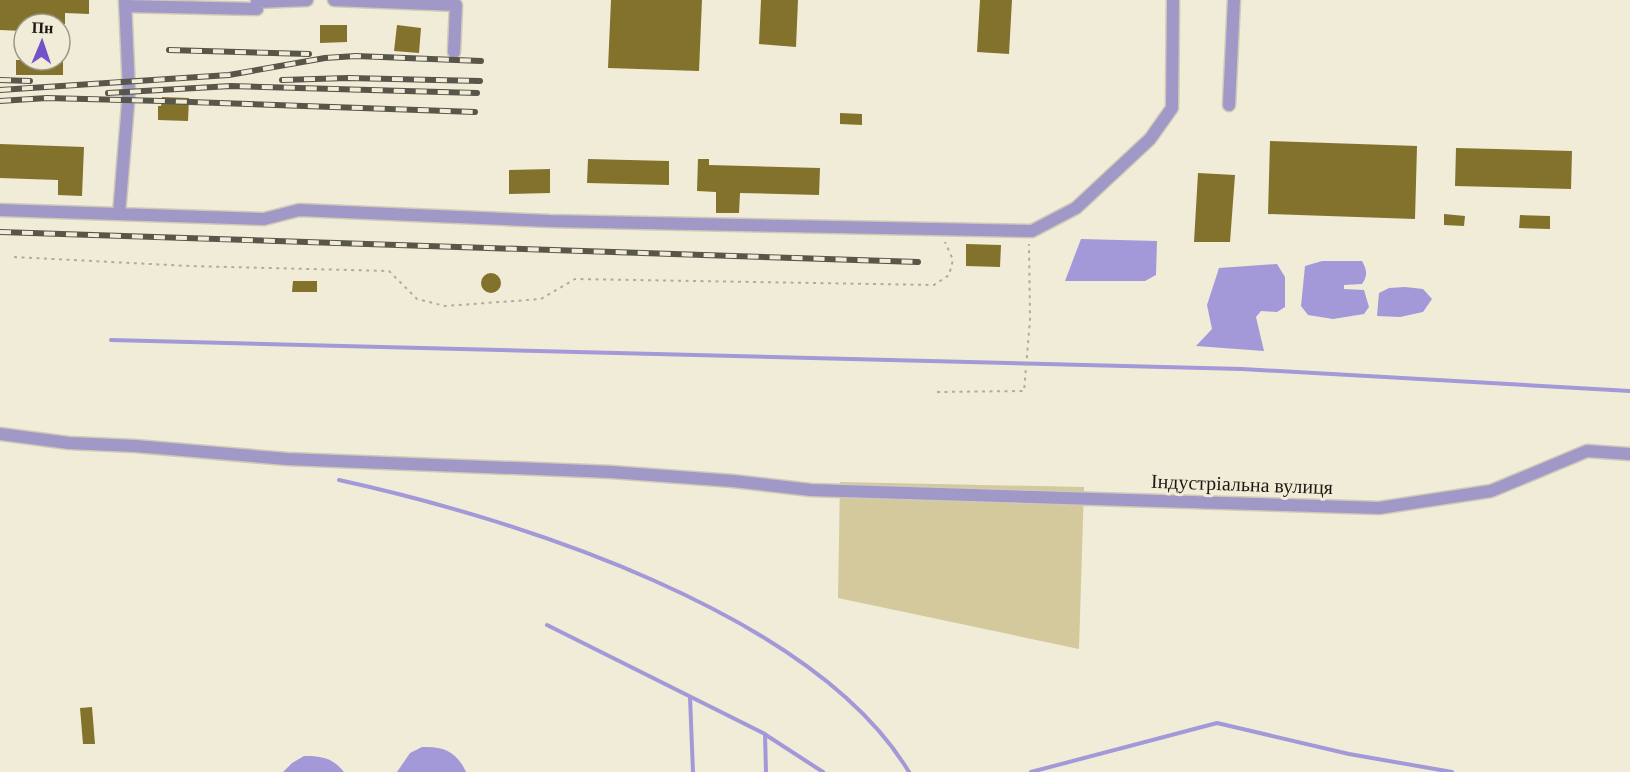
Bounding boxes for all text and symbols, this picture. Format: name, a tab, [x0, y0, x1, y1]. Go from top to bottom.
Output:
north arrow	[12, 12, 72, 72]
text: Пн	[31, 19, 54, 36]
street label: Індустріальна вулиця	[1151, 470, 1333, 499]

